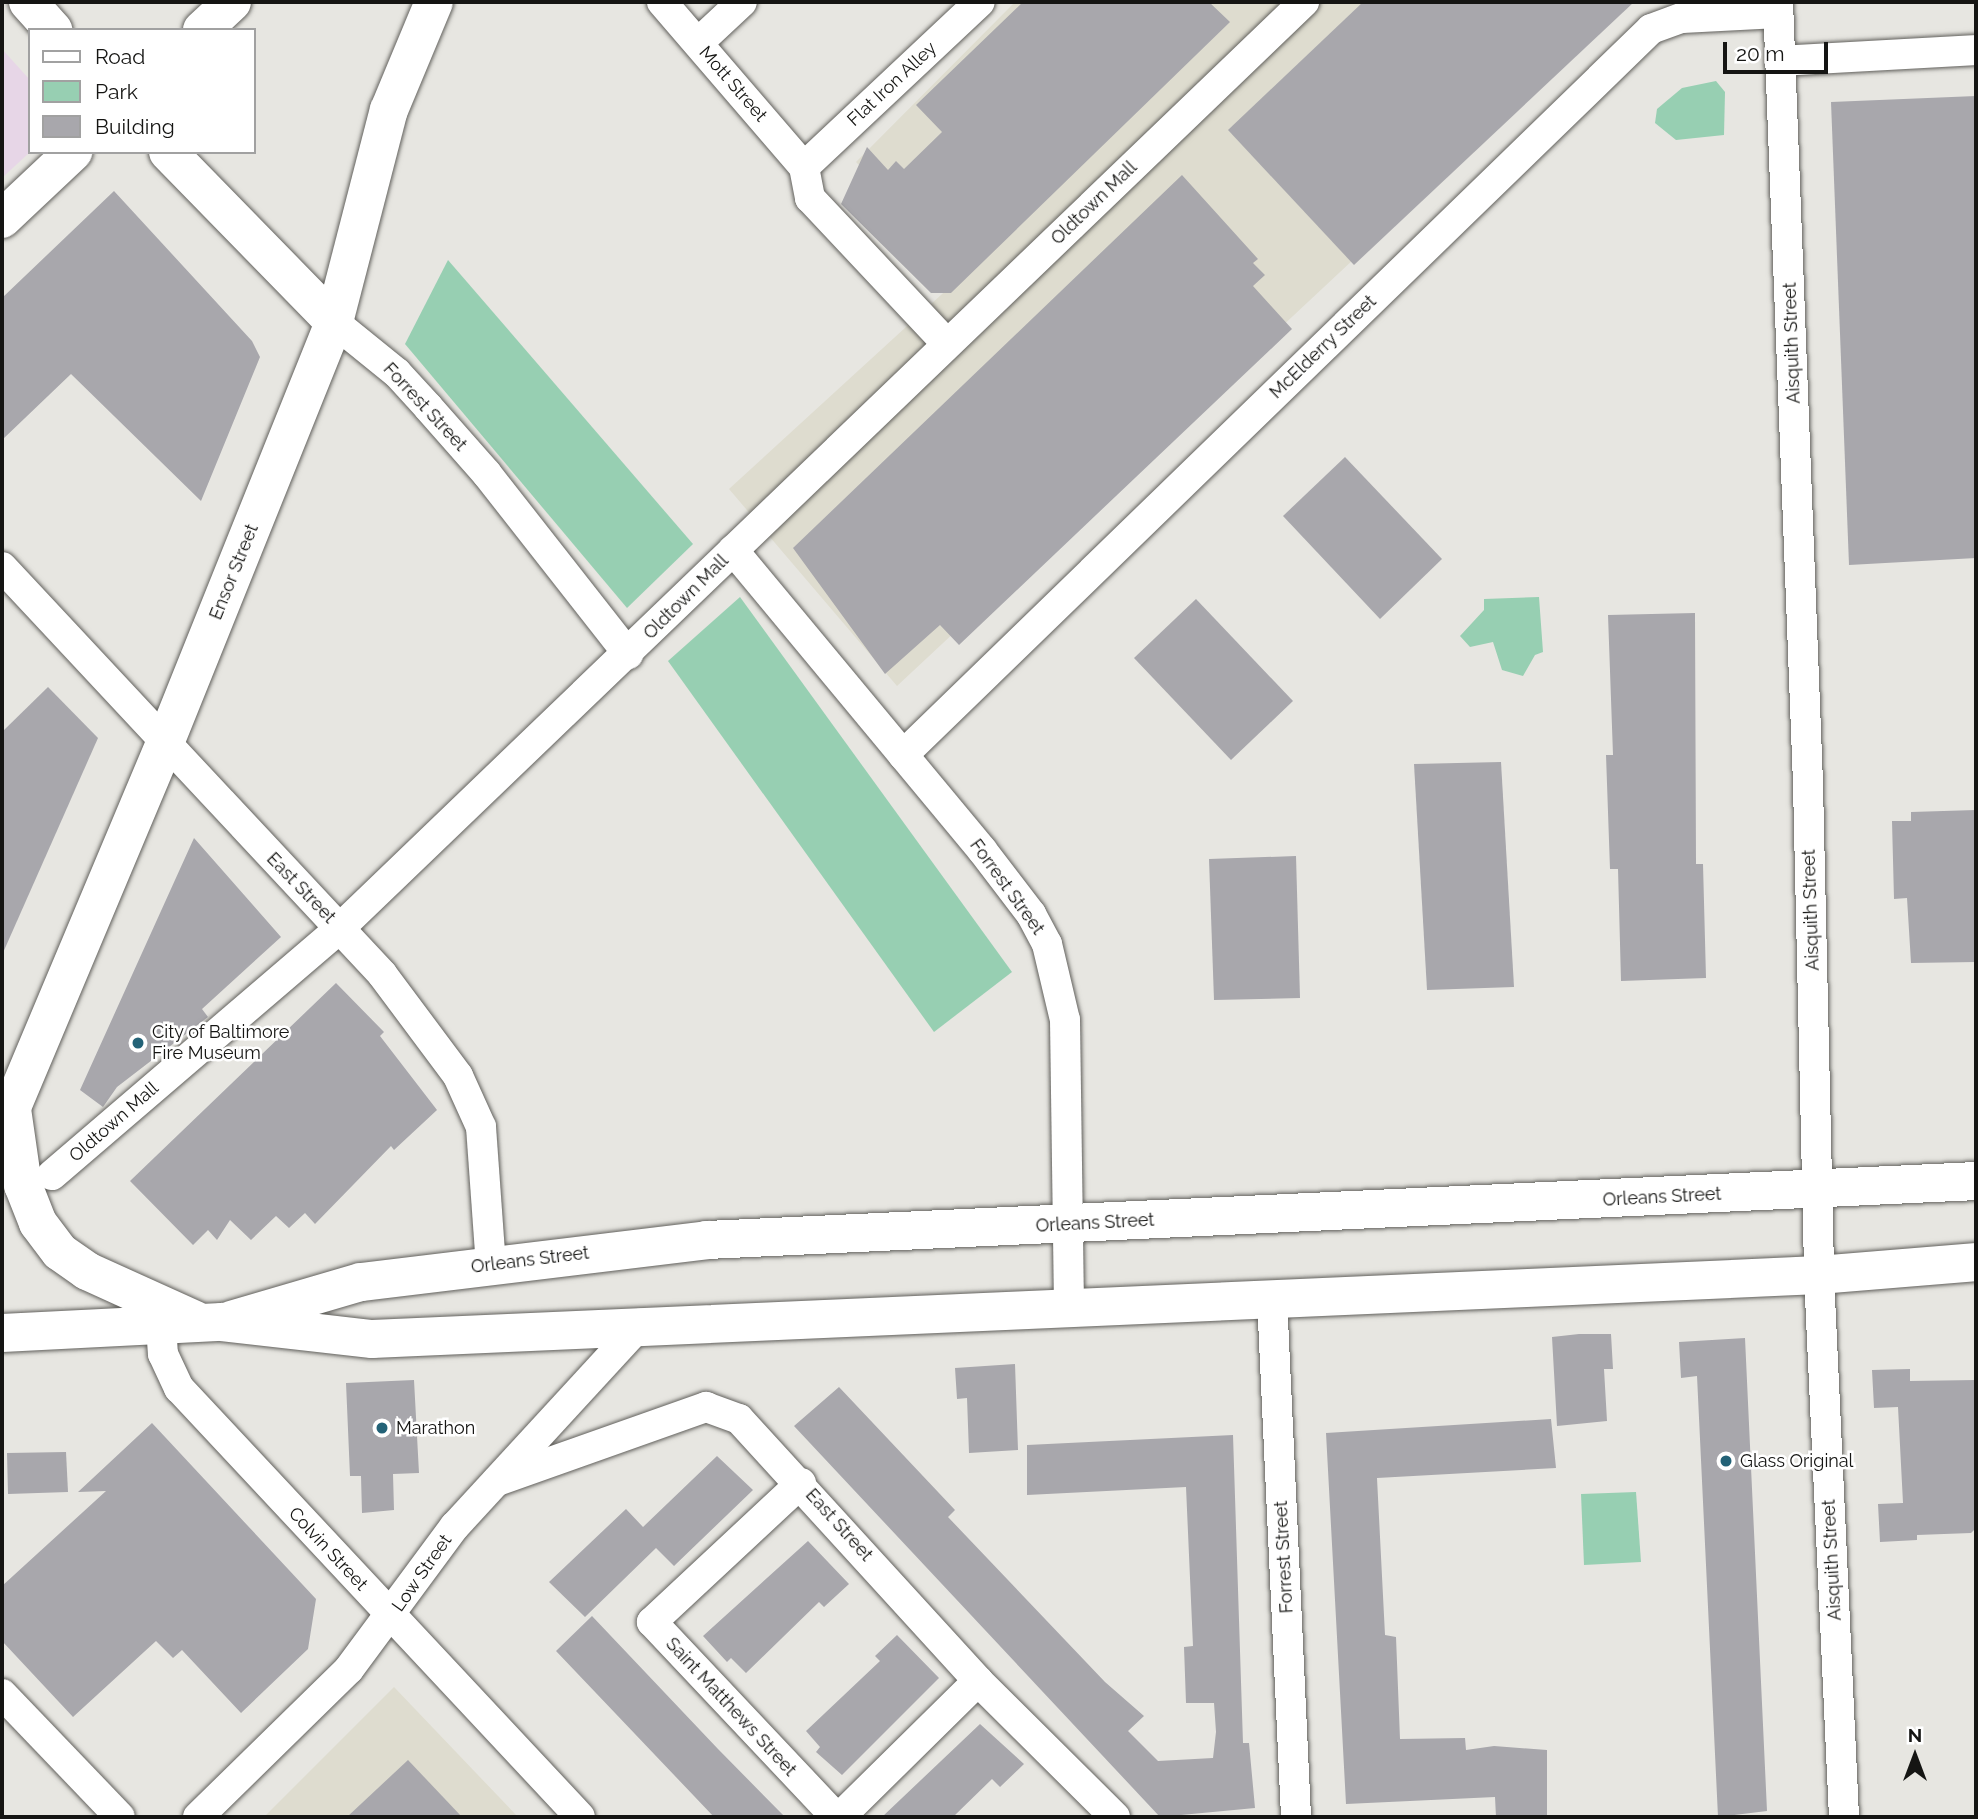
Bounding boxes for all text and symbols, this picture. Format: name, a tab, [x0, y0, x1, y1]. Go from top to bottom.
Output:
legend	[28, 28, 256, 154]
scale bar	[1726, 28, 1831, 72]
street label: Flat Iron Alley	[843, 37, 941, 131]
text: 20 m	[1736, 41, 1784, 66]
street label: Mott Street	[694, 42, 772, 126]
text: Road	[95, 44, 145, 69]
text: Park	[95, 79, 138, 104]
text: Building	[95, 114, 175, 139]
street label: Oldtown Mall	[1047, 157, 1141, 249]
street label: Aisquith Street	[1779, 282, 1805, 404]
street label: McElderry Street	[1265, 291, 1381, 403]
street label: Forrest Street	[379, 358, 471, 456]
street label: Ensor Street	[205, 521, 263, 623]
street label: Oldtown Mall	[639, 550, 733, 644]
street label: Forrest Street	[965, 835, 1049, 939]
street label: East Street	[262, 848, 340, 928]
street label: Aisquith Street	[1798, 849, 1824, 971]
place label: City of Baltimore Fire Museum	[152, 1022, 290, 1064]
marker: City of Baltimore Fire Museum	[130, 1035, 146, 1051]
street label: Oldtown Mall	[65, 1077, 163, 1167]
street label: Orleans Street	[1602, 1183, 1722, 1211]
street label: Orleans Street	[1035, 1209, 1155, 1237]
street label: Orleans Street	[470, 1242, 590, 1278]
place label: Marathon	[396, 1417, 475, 1439]
marker: Marathon	[374, 1420, 390, 1436]
place label: Glass Original	[1740, 1450, 1854, 1472]
marker: Glass Original	[1718, 1453, 1734, 1469]
street label: East Street	[801, 1484, 877, 1566]
street label: Aisquith Street	[1818, 1499, 1846, 1621]
street label: Forrest Street	[1270, 1500, 1298, 1614]
street label: Colvin Street	[284, 1503, 372, 1595]
street label: Low Street	[387, 1530, 457, 1616]
street label: Saint Matthews Street	[661, 1633, 801, 1781]
north arrow	[1880, 1721, 1950, 1791]
text: N	[1908, 1724, 1922, 1746]

